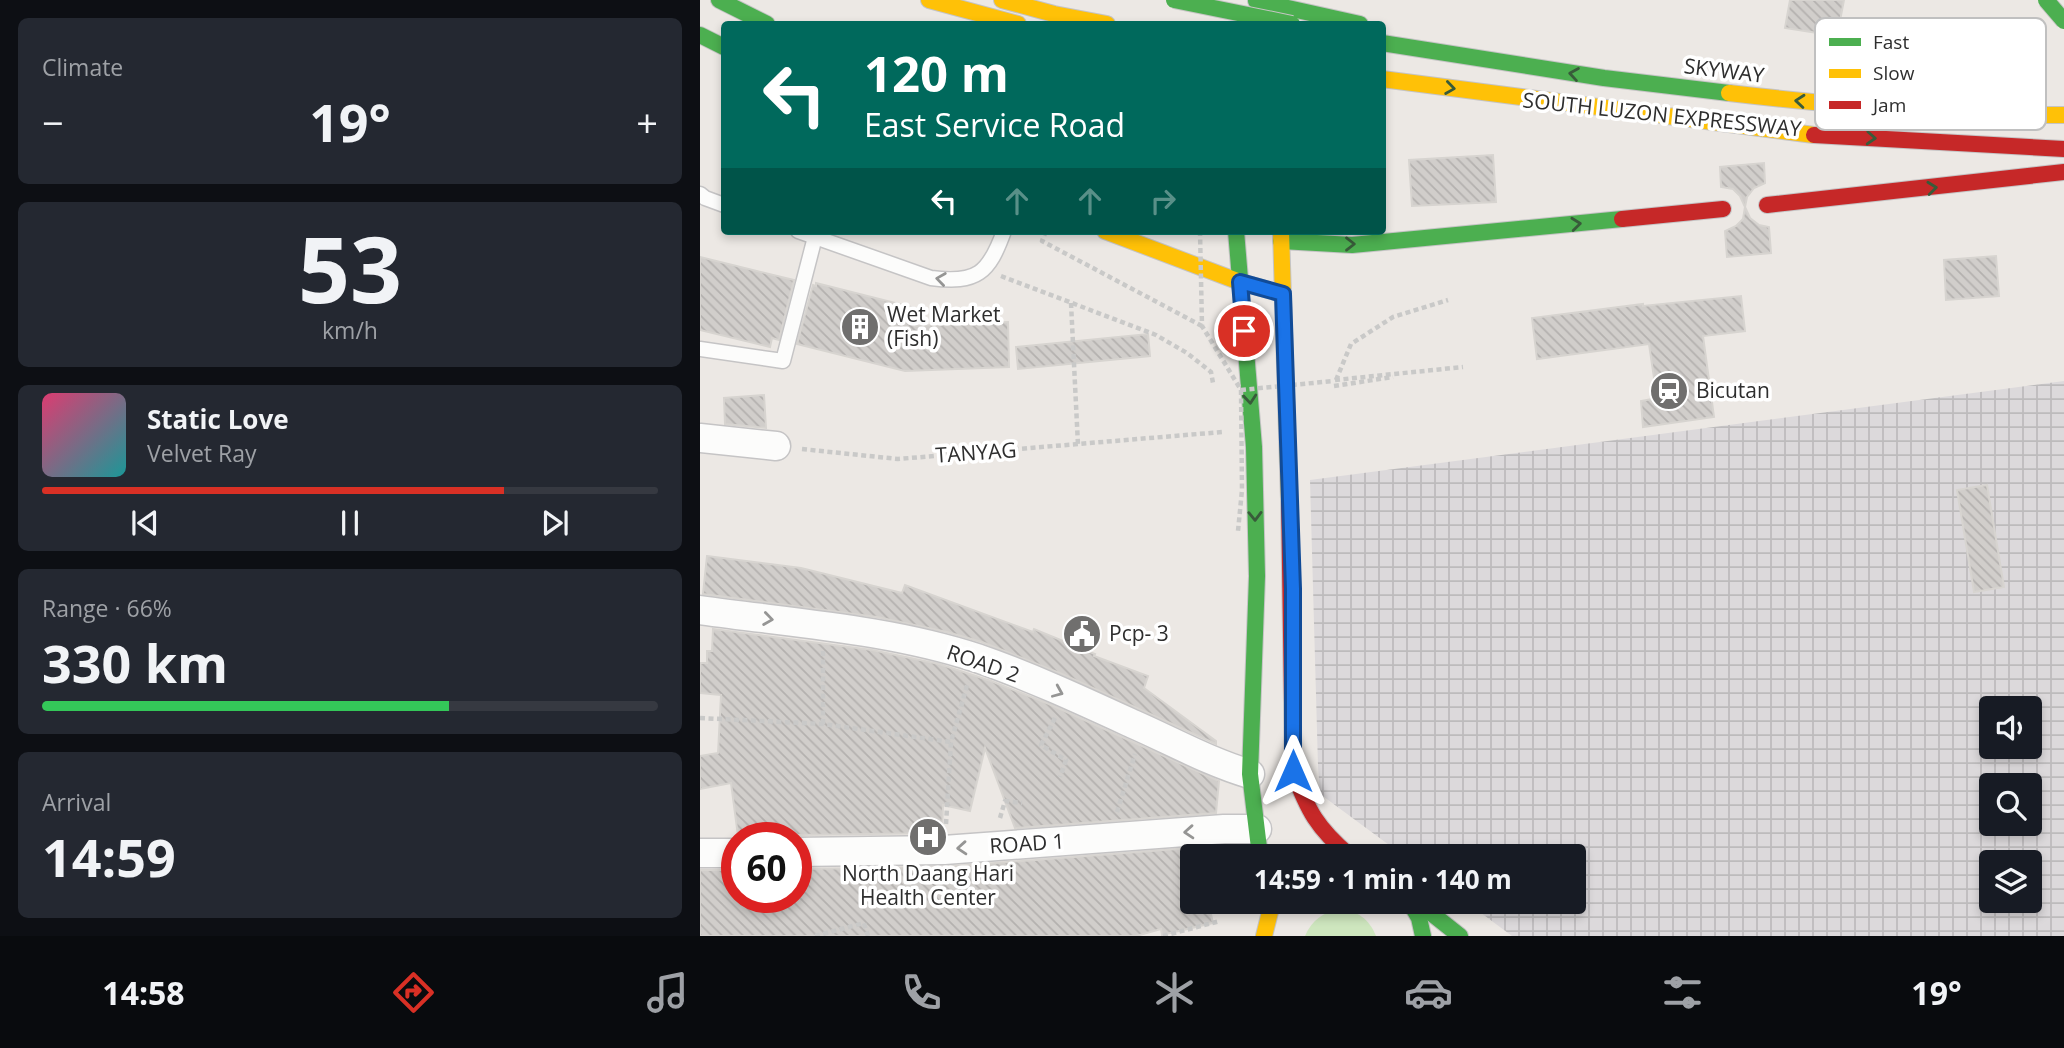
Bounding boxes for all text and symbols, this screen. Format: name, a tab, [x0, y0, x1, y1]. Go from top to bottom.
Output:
legend	[1815, 18, 2046, 130]
text: Fast	[1873, 29, 1909, 55]
text: 120 m	[864, 40, 1009, 106]
icon: left	[749, 49, 840, 140]
text: Climate	[42, 51, 123, 83]
street label: SKYWAY	[1682, 51, 1766, 89]
text: Slow	[1873, 60, 1915, 86]
one-way arrow	[1568, 67, 1580, 82]
one-way arrow	[1444, 81, 1456, 96]
street label: SOUTH LUZON EXPRESSWAY	[1521, 85, 1803, 143]
text: 19°	[309, 86, 391, 157]
text: Jam	[1871, 92, 1906, 118]
one-way arrow	[1794, 94, 1805, 109]
text: −	[42, 96, 64, 148]
text: +	[636, 96, 658, 148]
text: East Service Road	[864, 103, 1125, 146]
one-way arrow	[1865, 130, 1876, 145]
one-way arrow	[1927, 181, 1938, 196]
icon: left	[925, 182, 963, 220]
icon: ahead	[998, 182, 1036, 220]
icon: ahead	[1071, 182, 1109, 220]
icon: right	[1144, 182, 1182, 220]
text: 53	[298, 206, 402, 330]
one-way arrow	[1571, 217, 1582, 232]
one-way arrow	[1345, 236, 1355, 252]
one-way arrow	[935, 272, 947, 287]
place label: Wet Market (Fish)	[887, 300, 1001, 352]
pin	[1214, 301, 1274, 361]
building icon: Wet Market (Fish)	[839, 306, 881, 348]
icon: arrive	[1225, 312, 1263, 350]
text: km/h	[322, 314, 378, 346]
station icon: Bicutan	[1648, 370, 1690, 412]
place label: Bicutan	[1696, 376, 1770, 404]
one-way arrow	[1242, 393, 1257, 404]
text: Static Love	[147, 401, 289, 437]
street label: TANYAG	[935, 435, 1017, 469]
text: Velvet Ray	[147, 437, 257, 469]
icon: previous	[126, 504, 164, 542]
icon: pause	[331, 504, 369, 542]
icon: next	[536, 504, 574, 542]
one-way arrow	[1248, 510, 1263, 521]
text: Range · 66%	[42, 592, 172, 624]
one-way arrow	[762, 612, 774, 627]
public building icon: Pcp- 3	[1061, 613, 1103, 655]
place label: Pcp- 3	[1109, 619, 1169, 647]
text: 330 km	[42, 627, 228, 698]
street label: ROAD 2	[943, 638, 1023, 689]
one-way arrow	[1051, 683, 1063, 697]
map controls	[1979, 696, 2042, 913]
button: sound	[1979, 696, 2042, 759]
position arrow	[1256, 734, 1330, 808]
button: search	[1979, 773, 2042, 836]
text: Arrival	[42, 786, 111, 818]
hospital icon: North Daang Hari Health Center	[907, 816, 949, 858]
text: 14:59	[42, 821, 176, 892]
speed limit sign: 60	[721, 822, 812, 913]
one-way arrow	[1183, 824, 1194, 839]
street label: ROAD 1	[988, 826, 1065, 860]
one-way arrow	[956, 841, 967, 856]
button: layers	[1979, 850, 2042, 913]
place label: North Daang Hari Health Center	[842, 859, 1014, 911]
text: 14:59 · 1 min · 140 m	[1254, 861, 1512, 897]
icon: directions	[389, 968, 438, 1017]
icon: music	[643, 968, 692, 1017]
icon: phone	[897, 968, 946, 1017]
icon: climate	[1150, 968, 1199, 1017]
icon: car	[1404, 968, 1453, 1017]
icon: filters	[1658, 968, 1707, 1017]
text: 14:58	[102, 971, 185, 1014]
text: 19°	[1911, 971, 1962, 1014]

